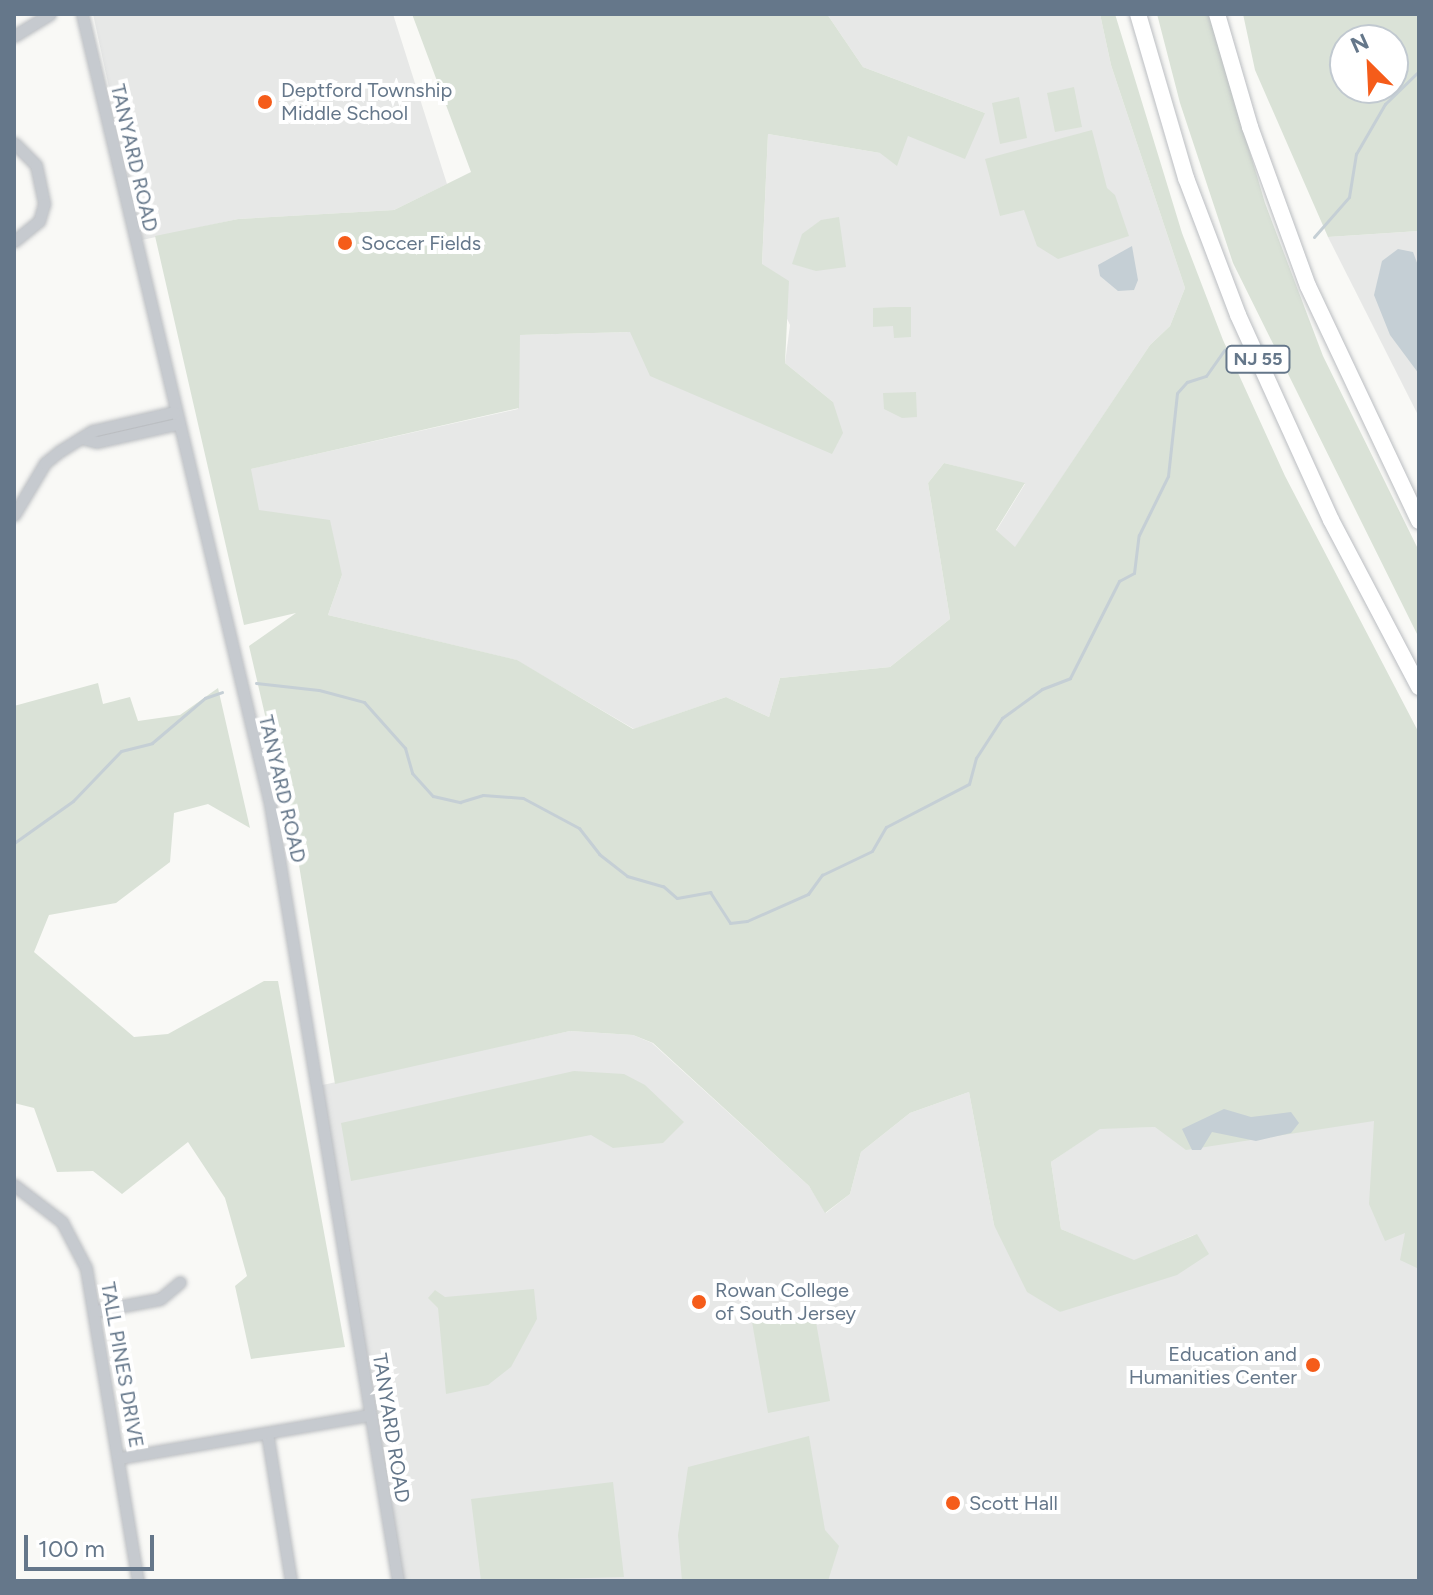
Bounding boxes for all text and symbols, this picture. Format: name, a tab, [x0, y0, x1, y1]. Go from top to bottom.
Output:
north arrow	[1329, 24, 1409, 104]
text: N	[1347, 28, 1373, 59]
place label: Deptford Township Middle School	[281, 78, 452, 125]
street label: TANYARD ROAD	[105, 82, 163, 234]
marker: Deptford Township Middle School	[256, 93, 274, 111]
place label: Soccer Fields	[361, 231, 481, 255]
marker: Soccer Fields	[336, 234, 354, 252]
road number: NJ 55	[1224, 345, 1292, 373]
street label: TANYARD ROAD	[253, 713, 311, 865]
place label: Rowan College of South Jersey	[715, 1278, 856, 1325]
street label: TALL PINES DRIVE	[96, 1280, 148, 1450]
marker: Rowan College of South Jersey	[690, 1293, 708, 1311]
place label: Education and Humanities Center	[1129, 1342, 1297, 1389]
street label: TANYARD ROAD	[367, 1352, 415, 1504]
marker: Education and Humanities Center	[1304, 1356, 1322, 1374]
place label: Scott Hall	[969, 1491, 1058, 1515]
marker: Scott Hall	[944, 1494, 962, 1512]
scale bar	[28, 1519, 158, 1569]
text: 100 m	[38, 1534, 105, 1563]

